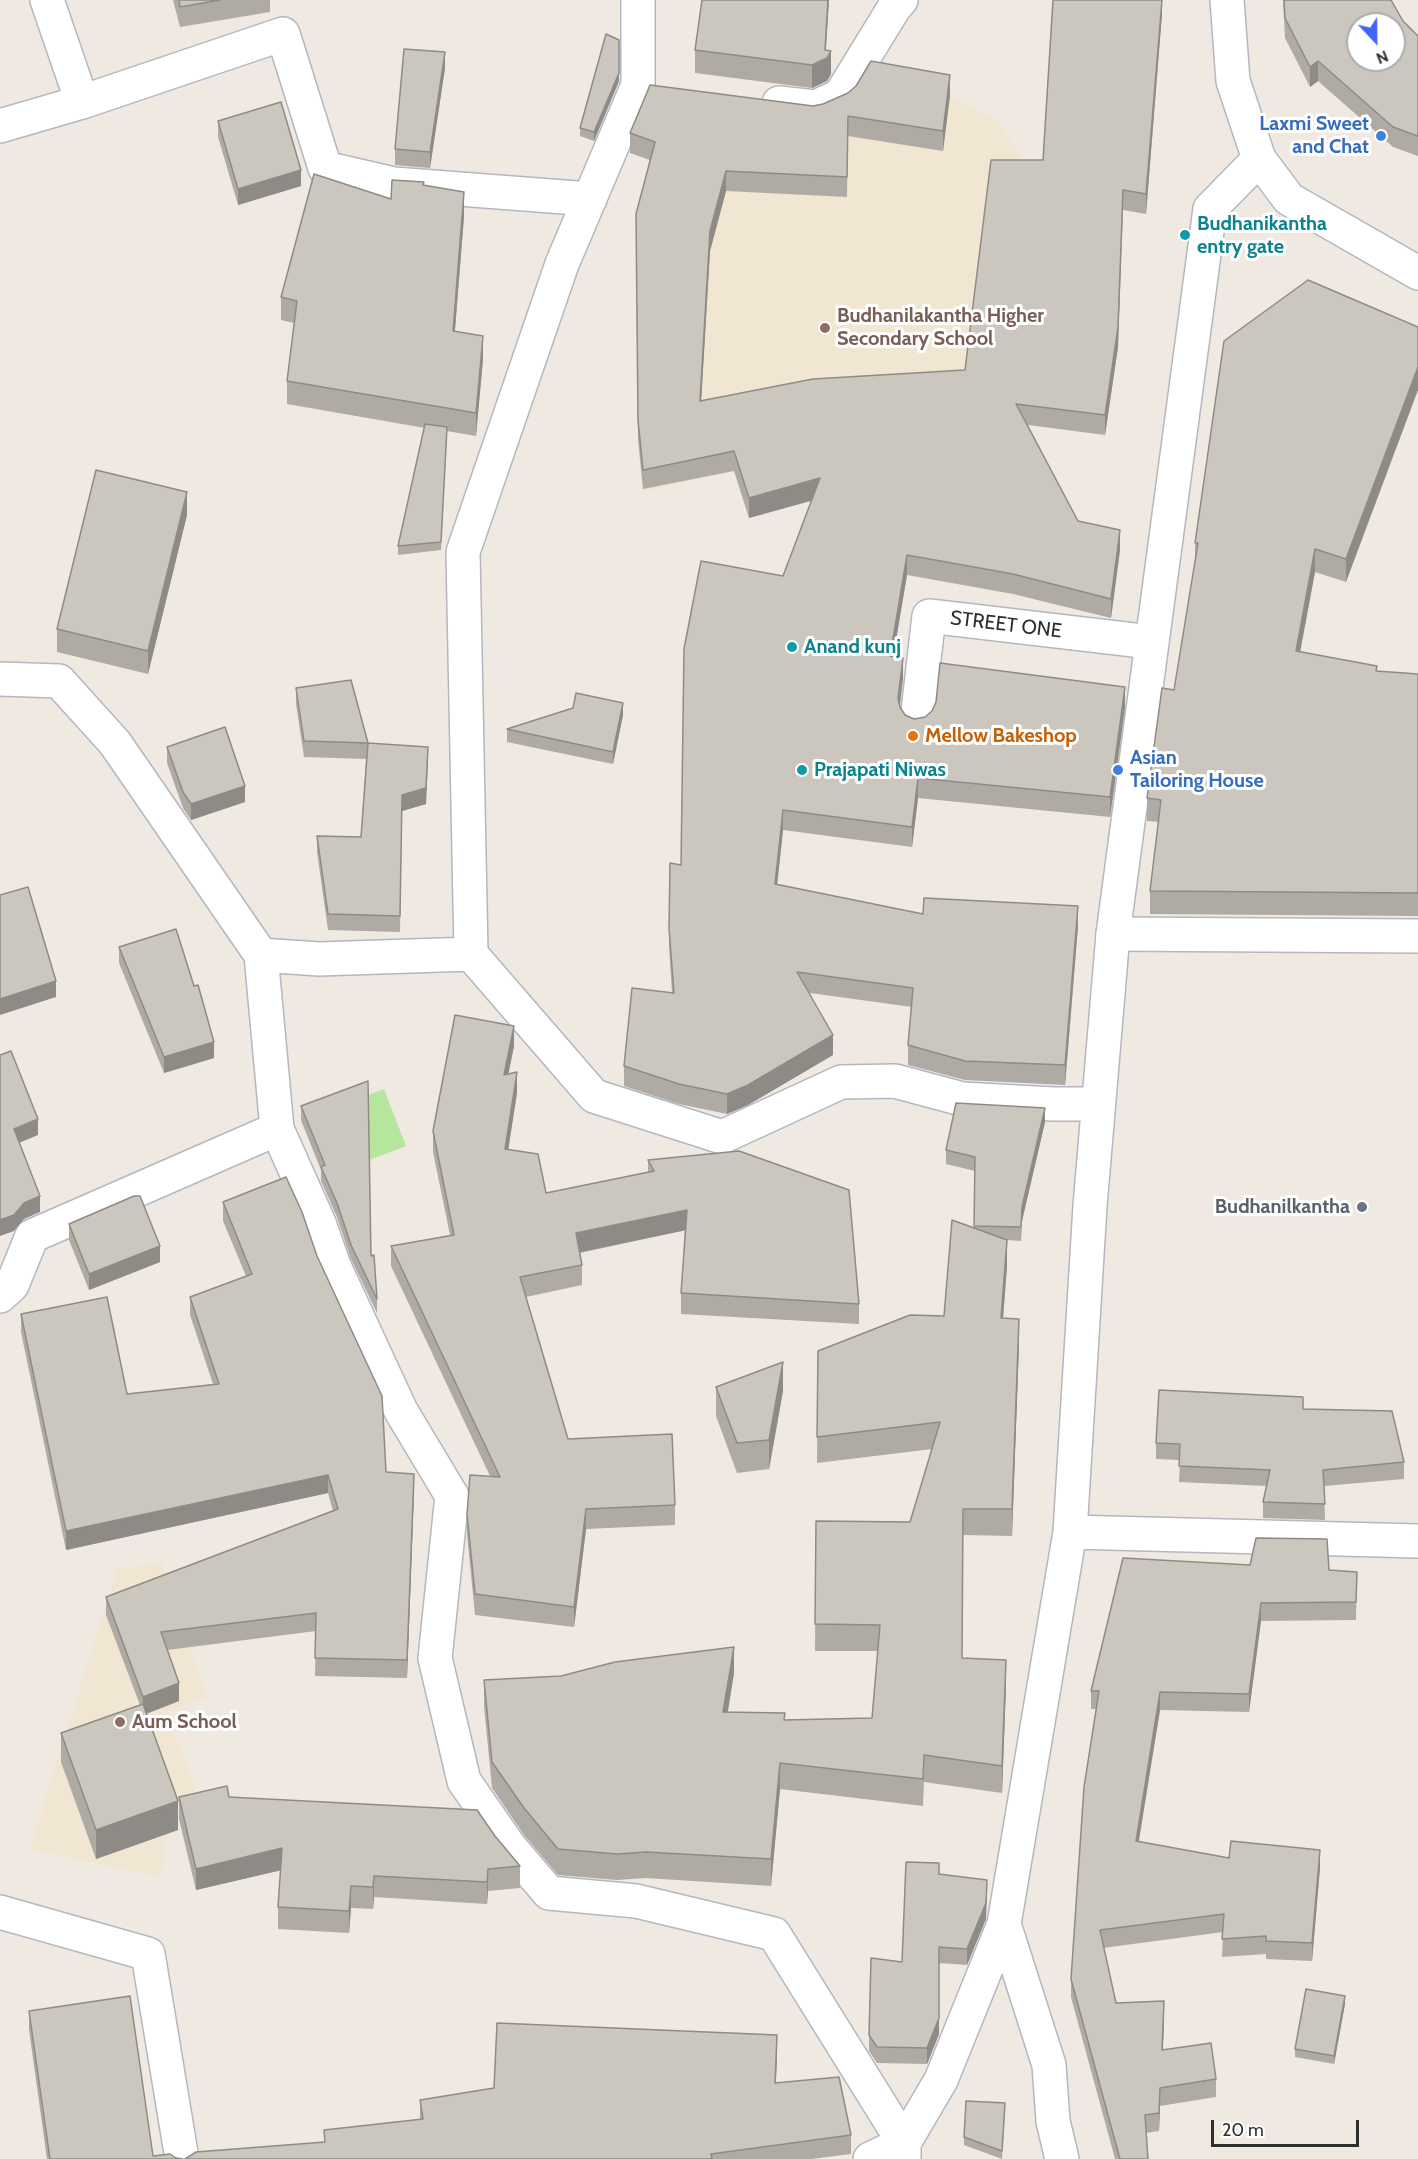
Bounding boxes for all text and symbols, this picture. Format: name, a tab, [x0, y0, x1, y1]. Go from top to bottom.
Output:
north arrow	[1346, 12, 1406, 72]
text: N	[1373, 46, 1391, 68]
place label: Laxmi Sweet and Chat	[1259, 112, 1369, 159]
marker: Laxmi Sweet and Chat	[1374, 129, 1388, 143]
place label: Budhanikantha entry gate	[1197, 212, 1327, 259]
marker: Budhanikantha entry gate	[1178, 228, 1192, 242]
place label: Budhanilakantha Higher Secondary School	[837, 304, 1044, 351]
marker: Budhanilakantha Higher Secondary School	[818, 321, 832, 335]
street label: STREET ONE	[949, 606, 1063, 644]
place label: Anand kunj	[804, 635, 901, 659]
marker: Anand kunj	[785, 640, 799, 654]
place label: Mellow Bakeshop	[925, 724, 1077, 748]
marker: Mellow Bakeshop	[906, 729, 920, 743]
place label: Asian Tailoring House	[1130, 746, 1264, 793]
place label: Prajapati Niwas	[814, 758, 946, 782]
marker: Prajapati Niwas	[795, 763, 809, 777]
marker: Asian Tailoring House	[1111, 763, 1125, 777]
place label: Budhanilkantha	[1215, 1195, 1350, 1219]
marker: Budhanilkantha	[1355, 1200, 1369, 1214]
place label: Aum School	[132, 1710, 237, 1734]
marker: Aum School	[113, 1715, 127, 1729]
scale bar	[1214, 2108, 1362, 2146]
text: 20 m	[1222, 2119, 1264, 2141]

